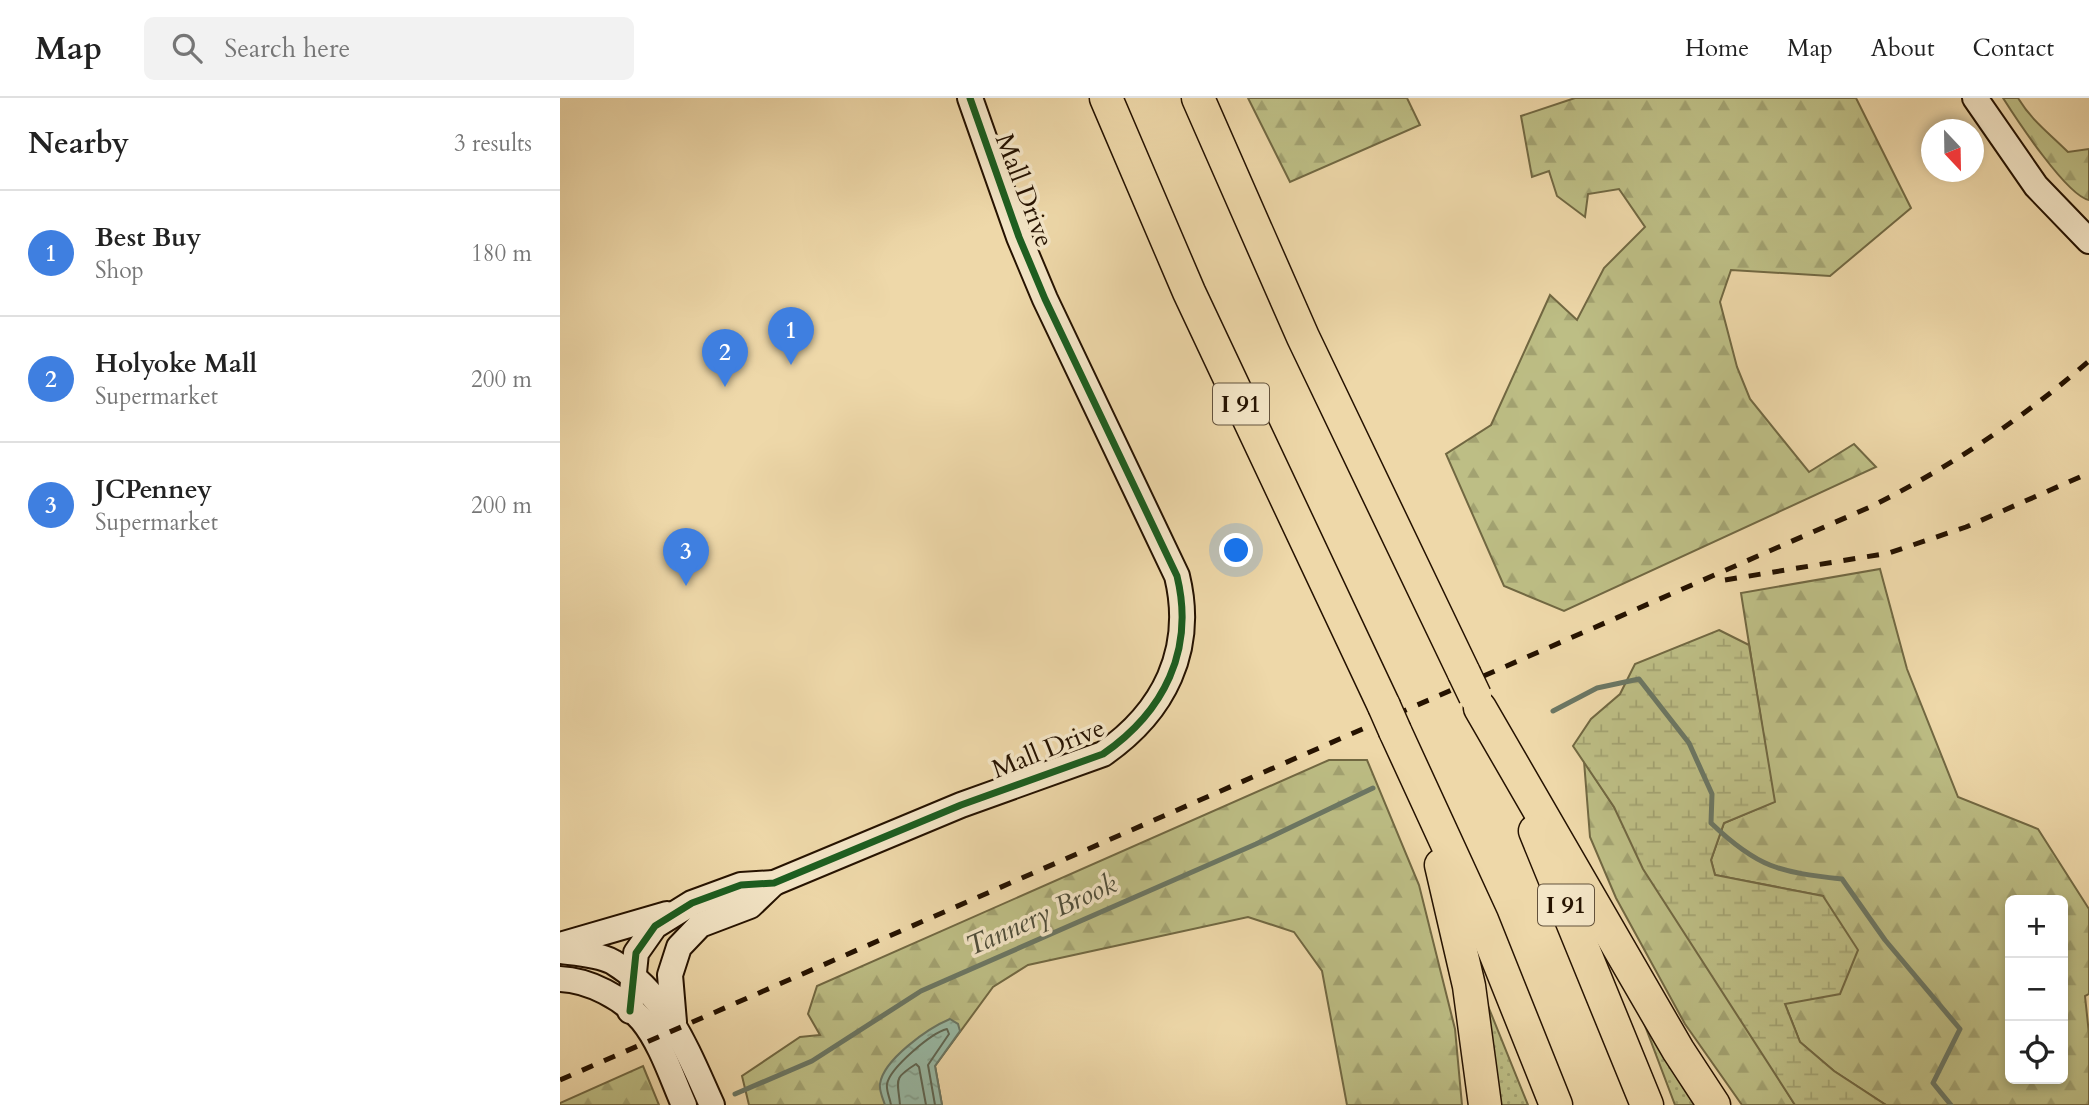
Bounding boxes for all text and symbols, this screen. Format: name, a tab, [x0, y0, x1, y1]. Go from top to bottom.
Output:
search box	[144, 17, 634, 80]
text: Map	[35, 26, 102, 71]
icon: search	[168, 29, 206, 67]
text: Search here	[224, 31, 350, 66]
text: Home	[1685, 32, 1749, 65]
text: Map	[1787, 32, 1833, 65]
text: About	[1871, 32, 1935, 65]
text: Contact	[1973, 32, 2054, 65]
north arrow	[1921, 119, 1984, 182]
text: Nearby	[28, 123, 129, 164]
text: 3 results	[454, 128, 532, 159]
street label: Mall Drive	[987, 128, 1062, 252]
text: Best Buy	[95, 220, 201, 255]
text: 1	[45, 238, 57, 269]
text: 180 m	[471, 238, 532, 269]
text: Shop	[95, 255, 144, 286]
pin: 1	[768, 307, 814, 365]
pin: 2	[702, 329, 748, 387]
text: Holyoke Mall	[95, 346, 257, 381]
text: 2	[45, 364, 57, 395]
text: 200 m	[471, 364, 532, 395]
text: Supermarket	[95, 381, 218, 412]
road number: I 91	[1213, 384, 1269, 424]
text: JCPenney	[95, 472, 212, 507]
text: 3	[45, 490, 57, 521]
text: 200 m	[471, 490, 532, 521]
text: Supermarket	[95, 507, 218, 538]
pin: 3	[663, 528, 709, 586]
your location	[1219, 533, 1253, 567]
street label: Mall Drive	[987, 710, 1110, 787]
water label: Tannery Brook	[960, 865, 1123, 965]
road number: I 91	[1538, 884, 1594, 926]
map controls	[2005, 895, 2068, 1084]
button: +	[2005, 895, 2068, 958]
button: −	[2005, 958, 2068, 1021]
button: locate	[2005, 1021, 2068, 1084]

